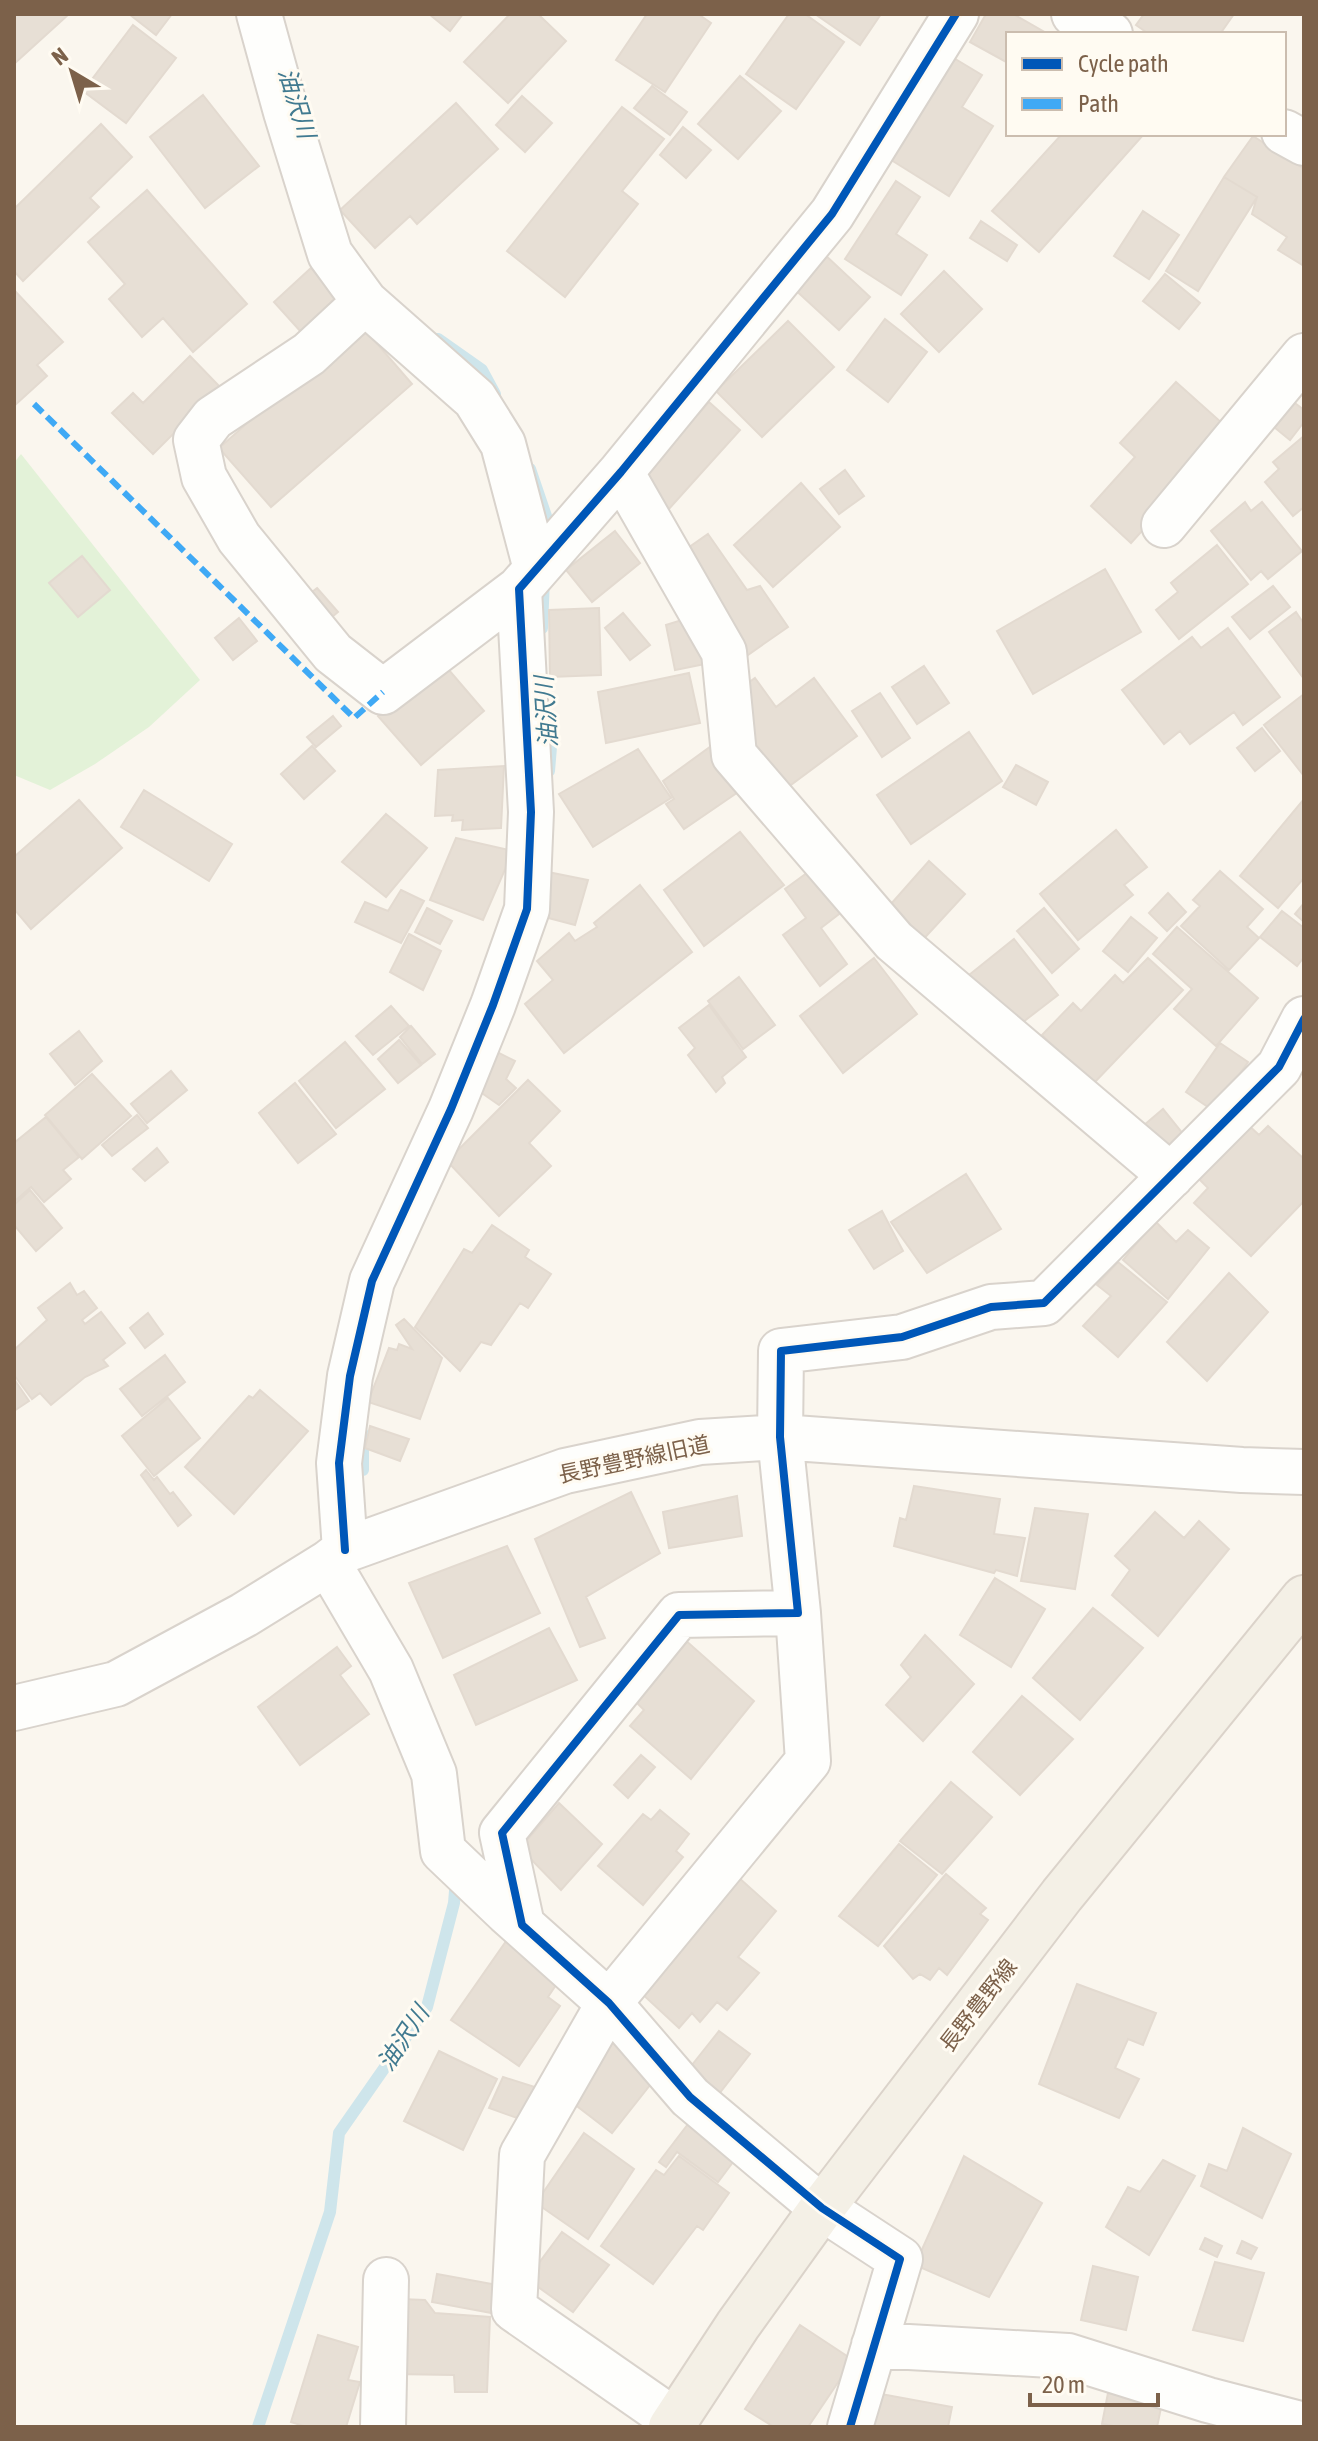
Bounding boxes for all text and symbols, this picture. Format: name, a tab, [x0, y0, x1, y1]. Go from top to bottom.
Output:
north arrow	[32, 32, 112, 112]
legend	[1006, 32, 1286, 136]
text: N	[47, 42, 73, 70]
text: Cycle path	[1078, 50, 1169, 77]
water label: 油沢川	[274, 65, 321, 144]
text: Path	[1078, 90, 1119, 117]
water label: 油沢川	[530, 672, 562, 749]
street label: 長野豊野線旧道	[556, 1430, 712, 1488]
street label: 長野豊野線	[934, 1954, 1022, 2056]
water label: 油沢川	[372, 1998, 436, 2076]
scale bar	[1030, 2357, 1158, 2407]
text: 20 m	[1042, 2371, 1085, 2398]

